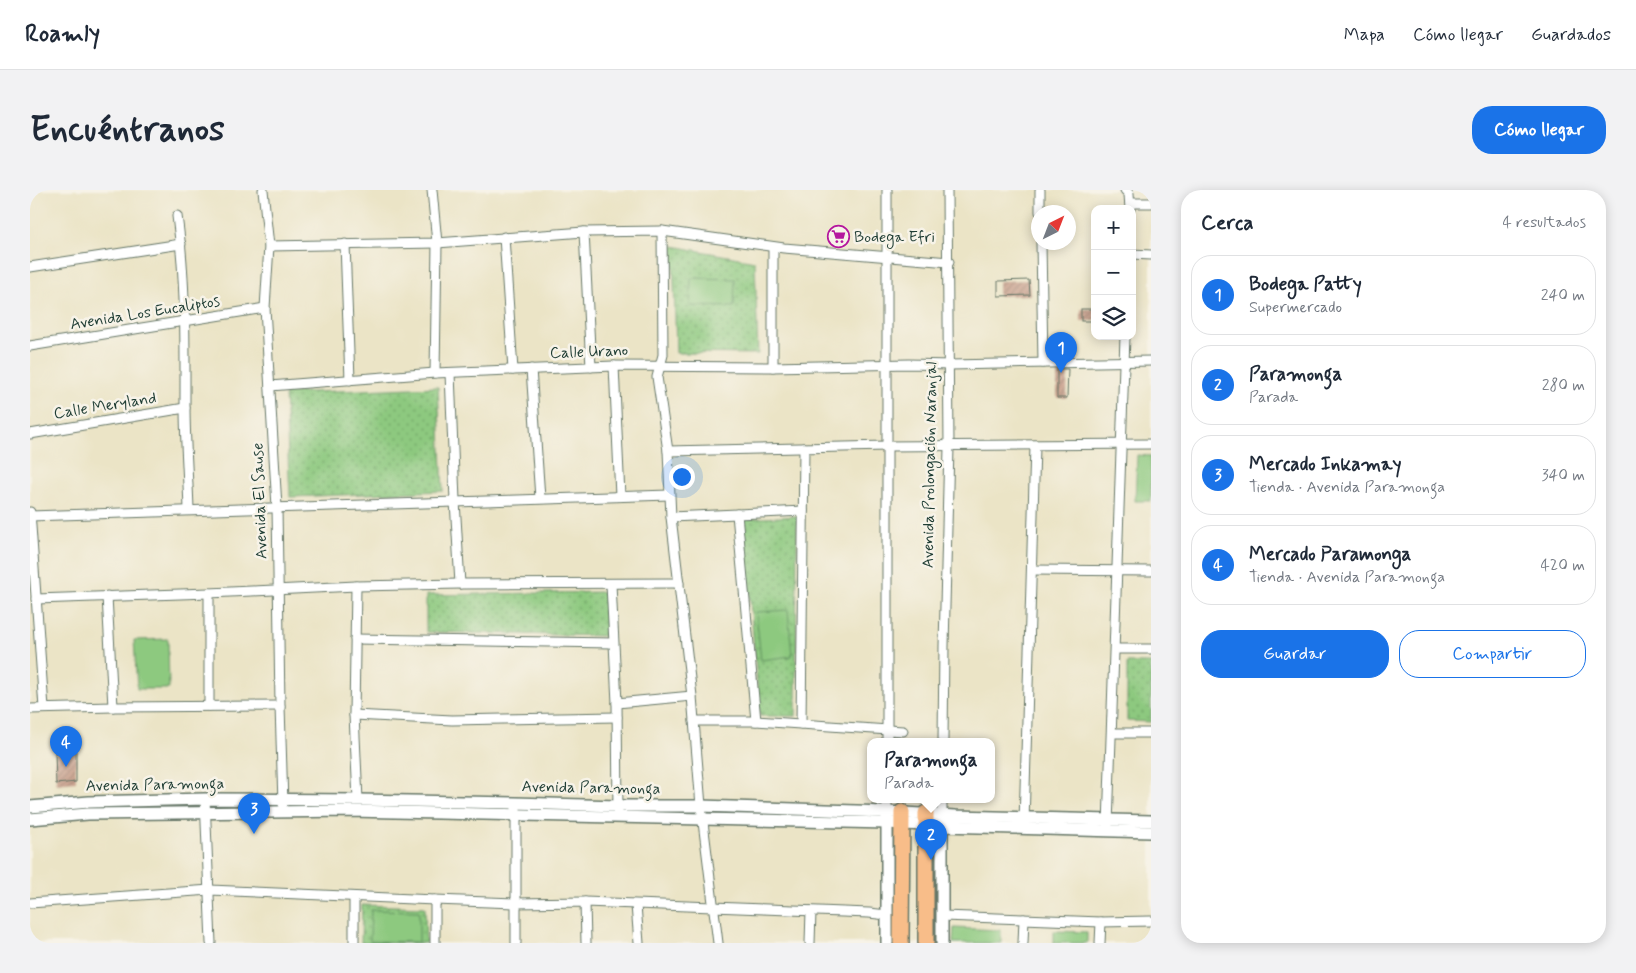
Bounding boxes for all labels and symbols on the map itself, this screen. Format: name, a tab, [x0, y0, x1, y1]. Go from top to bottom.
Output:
north arrow	[1031, 205, 1076, 250]
supermarket icon: Bodega Efri	[826, 225, 850, 249]
place label: Bodega Efri	[854, 227, 935, 249]
street label: Avenida Los Eucaliptos	[69, 291, 221, 335]
pin: 1	[1045, 332, 1077, 373]
street label: Calle Urano	[549, 340, 629, 364]
street label: Avenida Prolongación Naranjal	[918, 362, 943, 568]
street label: Calle Meryland	[52, 388, 158, 424]
street label: Avenida El Sause	[247, 442, 273, 560]
your location	[669, 464, 695, 490]
pin: 4	[50, 726, 82, 767]
street label: Avenida Paramonga	[85, 773, 225, 798]
street label: Avenida Paramonga	[521, 776, 661, 801]
pin: 3	[238, 793, 270, 834]
pin: 2	[915, 819, 947, 860]

